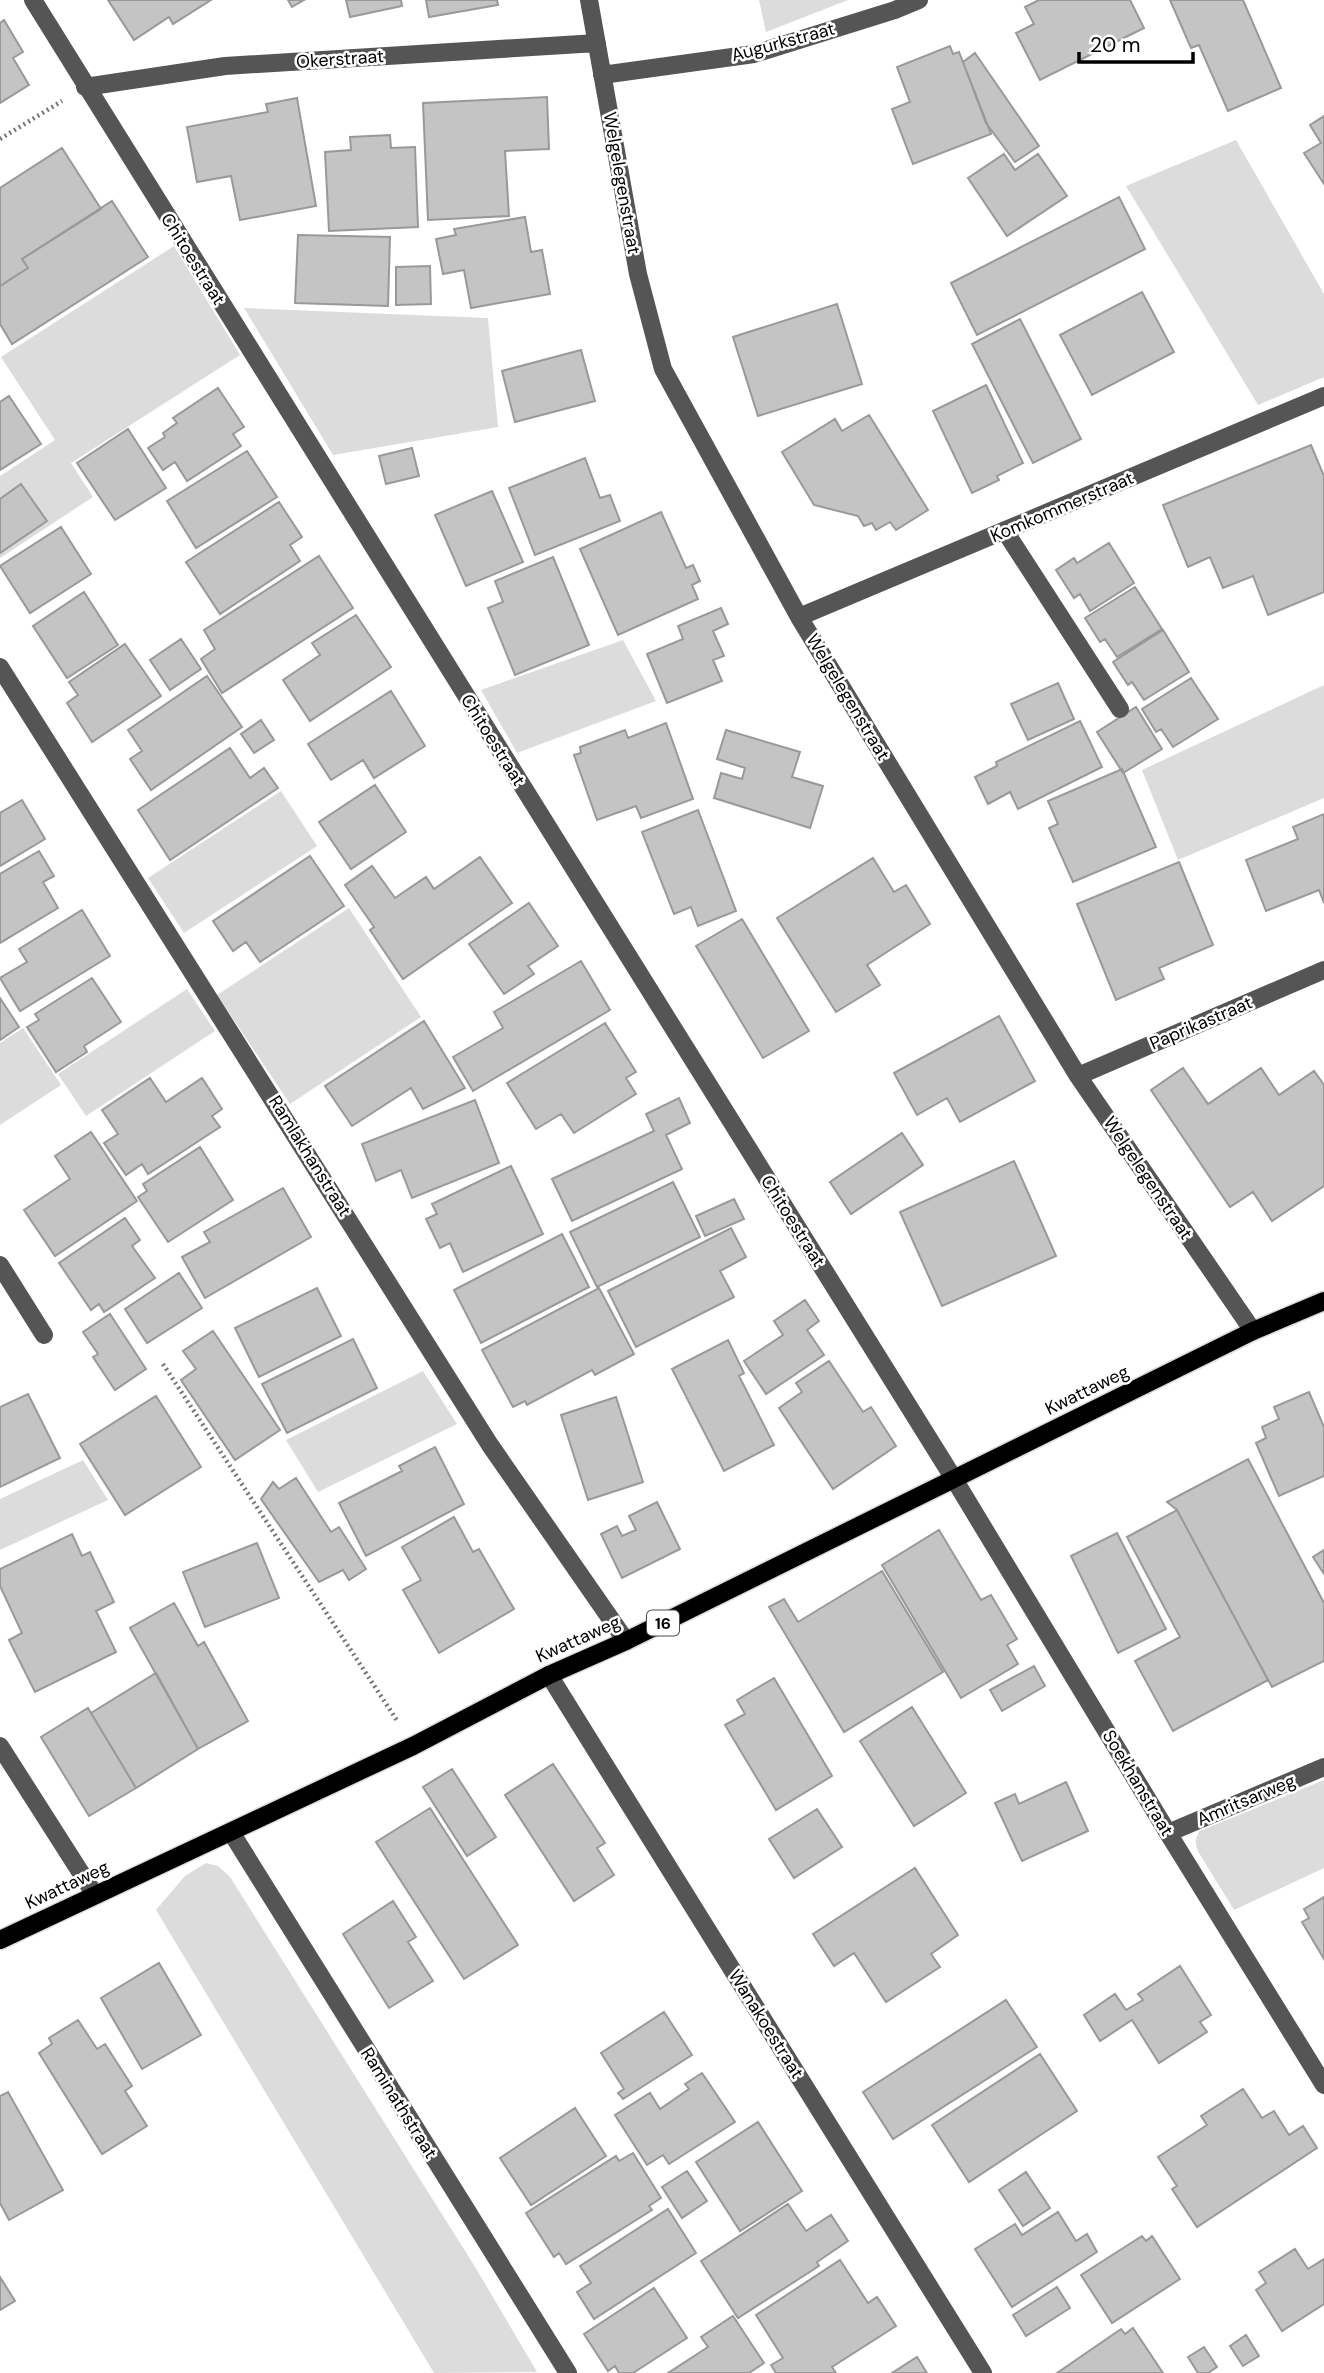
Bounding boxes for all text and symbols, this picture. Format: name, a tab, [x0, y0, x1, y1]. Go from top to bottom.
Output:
street label: Augurkstraat	[729, 17, 837, 67]
scale bar	[1079, 21, 1193, 65]
text: 20 m	[1090, 31, 1141, 59]
street label: Okerstraat	[295, 44, 385, 74]
street label: Welgelegenstraat	[598, 110, 646, 256]
street label: Chitoestraat	[155, 209, 231, 309]
street label: Komkommerstraat	[987, 466, 1137, 548]
street label: Welgelegenstraat	[801, 629, 895, 765]
street label: Chitoestraat	[455, 690, 531, 790]
street label: Paprikastraat	[1146, 991, 1256, 1055]
street label: Ramlakhanstraat	[263, 1091, 357, 1221]
street label: Welgelegenstraat	[1098, 1112, 1198, 1244]
street label: Chitoestraat	[755, 1171, 831, 1271]
street label: Kwattaweg	[1041, 1359, 1133, 1421]
street label: Kwattaweg	[532, 1610, 624, 1668]
road number: 16	[647, 1610, 679, 1636]
street label: Soekhanstraat	[1097, 1726, 1179, 1840]
street label: Amritsarweg	[1193, 1768, 1299, 1832]
street label: Kwattaweg	[21, 1855, 113, 1915]
street label: Wanakoestraat	[723, 1965, 809, 2083]
street label: Raminathstraat	[355, 2043, 443, 2163]

